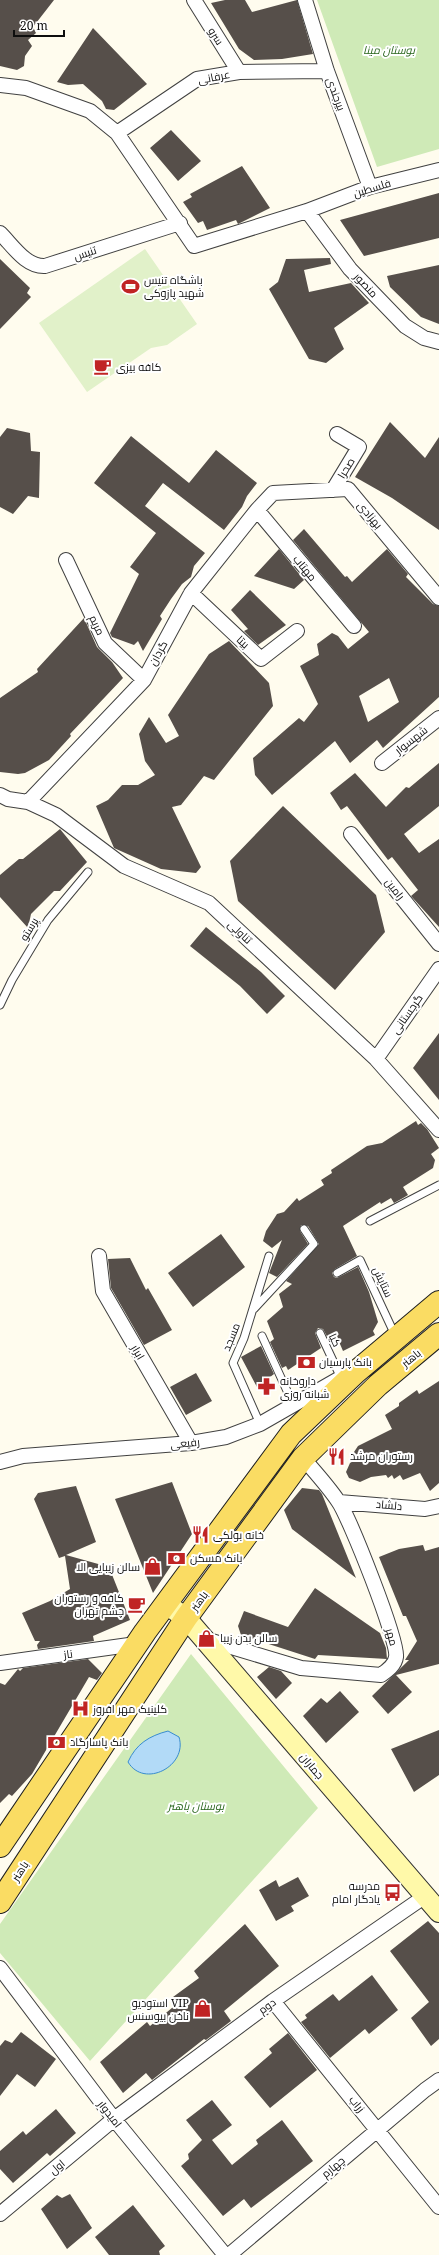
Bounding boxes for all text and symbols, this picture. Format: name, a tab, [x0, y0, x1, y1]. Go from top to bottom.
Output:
scale bar	[14, 12, 64, 38]
text: 20 m	[20, 17, 48, 34]
street label: سرو	[205, 24, 228, 47]
park label: بوستان مینا	[363, 42, 416, 57]
street label: عرفانی	[197, 66, 231, 87]
street label: بیرجندی	[324, 75, 349, 113]
street label: فلسطین	[351, 175, 393, 200]
street label: تنیس	[72, 242, 98, 263]
street label: منصور	[350, 268, 382, 300]
place label: باشگاه تنیس شهید پازوکی	[144, 272, 204, 300]
sports icon: باشگاه تنیس شهید پازوکی	[121, 276, 141, 296]
cafe icon: کافه بیزی	[93, 357, 113, 377]
place label: کافه بیزی	[116, 359, 161, 374]
street label: صحرا	[333, 454, 358, 481]
street label: بهزادی	[354, 498, 386, 532]
street label: مهتاب	[290, 552, 321, 584]
street label: مریم	[85, 612, 109, 638]
street label: بیتا	[234, 632, 253, 651]
street label: گردان	[145, 638, 171, 668]
street label: شهسوار	[390, 722, 430, 758]
street label: رامین	[382, 875, 409, 903]
street label: پرستو	[16, 914, 41, 943]
street label: تناولی	[225, 917, 256, 947]
street label: گرجستانی	[387, 991, 426, 1037]
street label: ستایش	[370, 1264, 397, 1300]
street label: مسجد	[218, 1321, 243, 1353]
street label: کیا	[326, 1331, 345, 1349]
street label: ابرار	[128, 1341, 149, 1362]
street label: باهنر	[397, 1345, 424, 1371]
bank icon: بانک پارسیان	[296, 1352, 316, 1372]
place label: بانک پارسیان	[319, 1354, 372, 1369]
place label: داروخانه شبانه روزی	[280, 1373, 329, 1401]
pharmacy icon: داروخانه شبانه روزی	[257, 1377, 277, 1397]
street label: رفیعی	[169, 1433, 201, 1452]
restaurant icon: رستوران مرشد	[327, 1446, 347, 1466]
place label: رستوران مرشد	[350, 1448, 413, 1463]
street label: دلشاد	[375, 1496, 403, 1513]
restaurant icon: خانه بولکی	[190, 1525, 210, 1545]
place label: خانه بولکی	[213, 1527, 264, 1542]
bank icon: بانک مسکن	[167, 1548, 187, 1568]
place label: بانک مسکن	[190, 1550, 242, 1565]
shop icon: سالن زیبایی الا	[143, 1557, 163, 1577]
place label: سالن زیبایی الا	[76, 1559, 140, 1574]
street label: باهنر	[186, 1588, 211, 1615]
place label: کافه و رستوران چشم تهران	[54, 1590, 124, 1619]
cafe icon: کافه و رستوران چشم تهران	[127, 1594, 147, 1614]
street label: مهر	[383, 1625, 402, 1647]
shop icon: سالن بدن زیبا	[197, 1628, 217, 1648]
place label: سالن بدن زیبا	[220, 1630, 277, 1645]
street label: ناز	[61, 1645, 74, 1662]
hospital icon: کلینیک مهر افروز	[70, 1699, 90, 1719]
place label: کلینیک مهر افروز	[92, 1701, 167, 1716]
bank icon: بانک پاسارگاد	[47, 1732, 67, 1752]
place label: بانک پاسارگاد	[70, 1734, 128, 1749]
street label: جماران	[297, 1749, 328, 1782]
park label: بوستان باهنر	[166, 1798, 225, 1813]
street label: باهنر	[7, 1858, 32, 1885]
place label: مدرسه یادگار امام	[332, 1878, 380, 1907]
bus stop icon: مدرسه یادگار امام	[383, 1882, 403, 1902]
street label: دوم	[255, 1994, 279, 2018]
place label: استودیو VIP ناخن بیوسنس	[128, 1995, 189, 2023]
shop icon: استودیو VIP ناخن بیوسنس	[192, 1999, 212, 2019]
street label: زراب	[346, 2092, 369, 2115]
street label: امیدوار	[94, 2096, 126, 2131]
street label: چهارم	[318, 2152, 348, 2182]
street label: اول	[46, 2156, 68, 2178]

